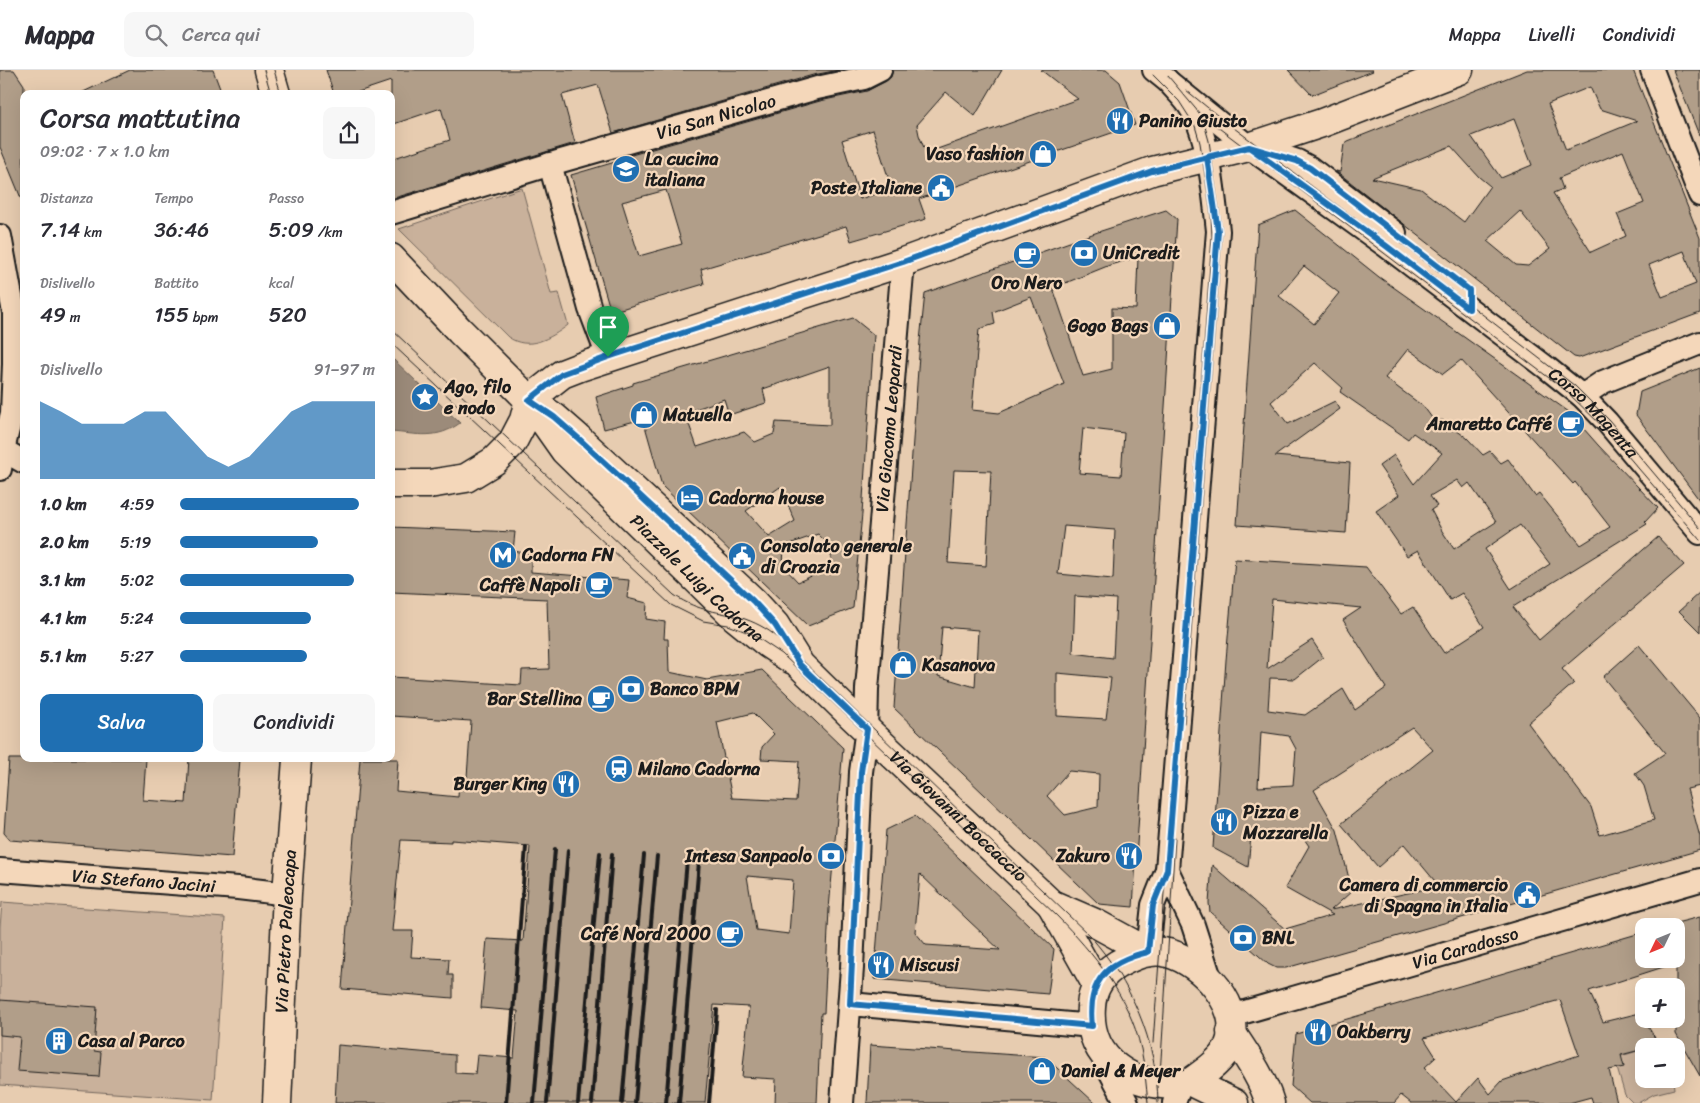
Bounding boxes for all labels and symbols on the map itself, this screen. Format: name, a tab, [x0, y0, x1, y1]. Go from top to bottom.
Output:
street label: Via San Nicolao	[652, 85, 780, 149]
place label: Panino Giusto	[1139, 105, 1247, 137]
restaurant icon: Panino Giusto	[1105, 106, 1135, 136]
place label: Vaso fashion	[926, 138, 1024, 170]
shop icon: Vaso fashion	[1028, 139, 1058, 169]
place label: La cucina italiana	[645, 143, 718, 196]
school or university icon: La cucina italiana	[611, 154, 641, 184]
place label: Poste Italiane	[811, 172, 922, 204]
public building icon: Poste Italiane	[926, 173, 956, 203]
place label: UniCredit	[1103, 237, 1180, 269]
bank icon: UniCredit	[1069, 238, 1099, 268]
cafe icon: Oro Nero	[1012, 240, 1042, 270]
place label: Oro Nero	[992, 267, 1063, 299]
pin	[587, 306, 629, 357]
place label: Gogo Bags	[1067, 310, 1149, 342]
shop icon: Gogo Bags	[1152, 311, 1182, 341]
street label: Via Giacomo Leopardi	[866, 343, 912, 514]
street label: Corso Magenta	[1541, 359, 1648, 466]
place label: Ago, filo e nodo	[443, 371, 512, 424]
place icon: Ago, filo e nodo	[410, 382, 440, 412]
place label: Matuella	[662, 399, 732, 431]
shop icon: Matuella	[629, 400, 659, 430]
place label: Amaretto Caffé	[1426, 408, 1553, 440]
cafe icon: Amaretto Caffé	[1556, 409, 1586, 439]
place label: Cadorna house	[708, 482, 824, 514]
hotel icon: Cadorna house	[675, 483, 705, 513]
street label: Piazzale Luigi Cadorna	[622, 506, 772, 651]
place label: Consolato generale di Croazia	[760, 530, 913, 583]
place label: Cadorna FN	[521, 539, 615, 571]
metro station icon: Cadorna FN	[488, 540, 518, 570]
public building icon: Consolato generale di Croazia	[727, 541, 757, 571]
place label: Caffè Napoli	[479, 569, 581, 601]
cafe icon: Caffè Napoli	[584, 570, 614, 600]
place label: Kasanova	[921, 649, 995, 681]
shop icon: Kasanova	[888, 650, 918, 680]
place label: Banco BPM	[650, 673, 740, 705]
bank icon: Banco BPM	[616, 674, 646, 704]
place label: Bar Stellina	[487, 683, 582, 715]
cafe icon: Bar Stellina	[586, 684, 616, 714]
street label: Via Giovanni Boccaccio	[882, 743, 1035, 890]
place label: Milano Cadorna	[637, 753, 761, 785]
station icon: Milano Cadorna	[604, 754, 634, 784]
place label: Burger King	[454, 768, 547, 800]
restaurant icon: Burger King	[551, 769, 581, 799]
place label: Pizza e Mozzarella	[1242, 796, 1328, 849]
restaurant icon: Pizza e Mozzarella	[1209, 807, 1239, 837]
place label: Intesa Sanpaolo	[684, 840, 812, 872]
place label: Zakuro	[1055, 840, 1110, 872]
bank icon: Intesa Sanpaolo	[816, 841, 846, 871]
restaurant icon: Zakuro	[1114, 841, 1144, 871]
street label: Via Pietro Paleocapa	[265, 848, 306, 1014]
street label: Via Stefano Jacini	[71, 859, 218, 902]
place label: Camera di commercio di Spagna in Italia	[1339, 869, 1509, 922]
public building icon: Camera di commercio di Spagna in Italia	[1512, 880, 1542, 910]
street label: Via Caradosso	[1408, 917, 1522, 979]
place label: Café Nord 2000	[580, 918, 711, 950]
north arrow	[1635, 918, 1685, 968]
cafe icon: Café Nord 2000	[715, 919, 745, 949]
place label: BNL	[1262, 922, 1295, 954]
bank icon: BNL	[1228, 923, 1258, 953]
place label: Miscusi	[899, 949, 960, 981]
restaurant icon: Miscusi	[866, 950, 896, 980]
place label: Oakberry	[1337, 1016, 1411, 1048]
restaurant icon: Oakberry	[1303, 1017, 1333, 1047]
place label: Casa al Parco	[77, 1025, 185, 1057]
building icon: Casa al Parco	[44, 1026, 74, 1056]
place label: Daniel & Meyer	[1061, 1055, 1181, 1087]
shop icon: Daniel & Meyer	[1027, 1056, 1057, 1086]

